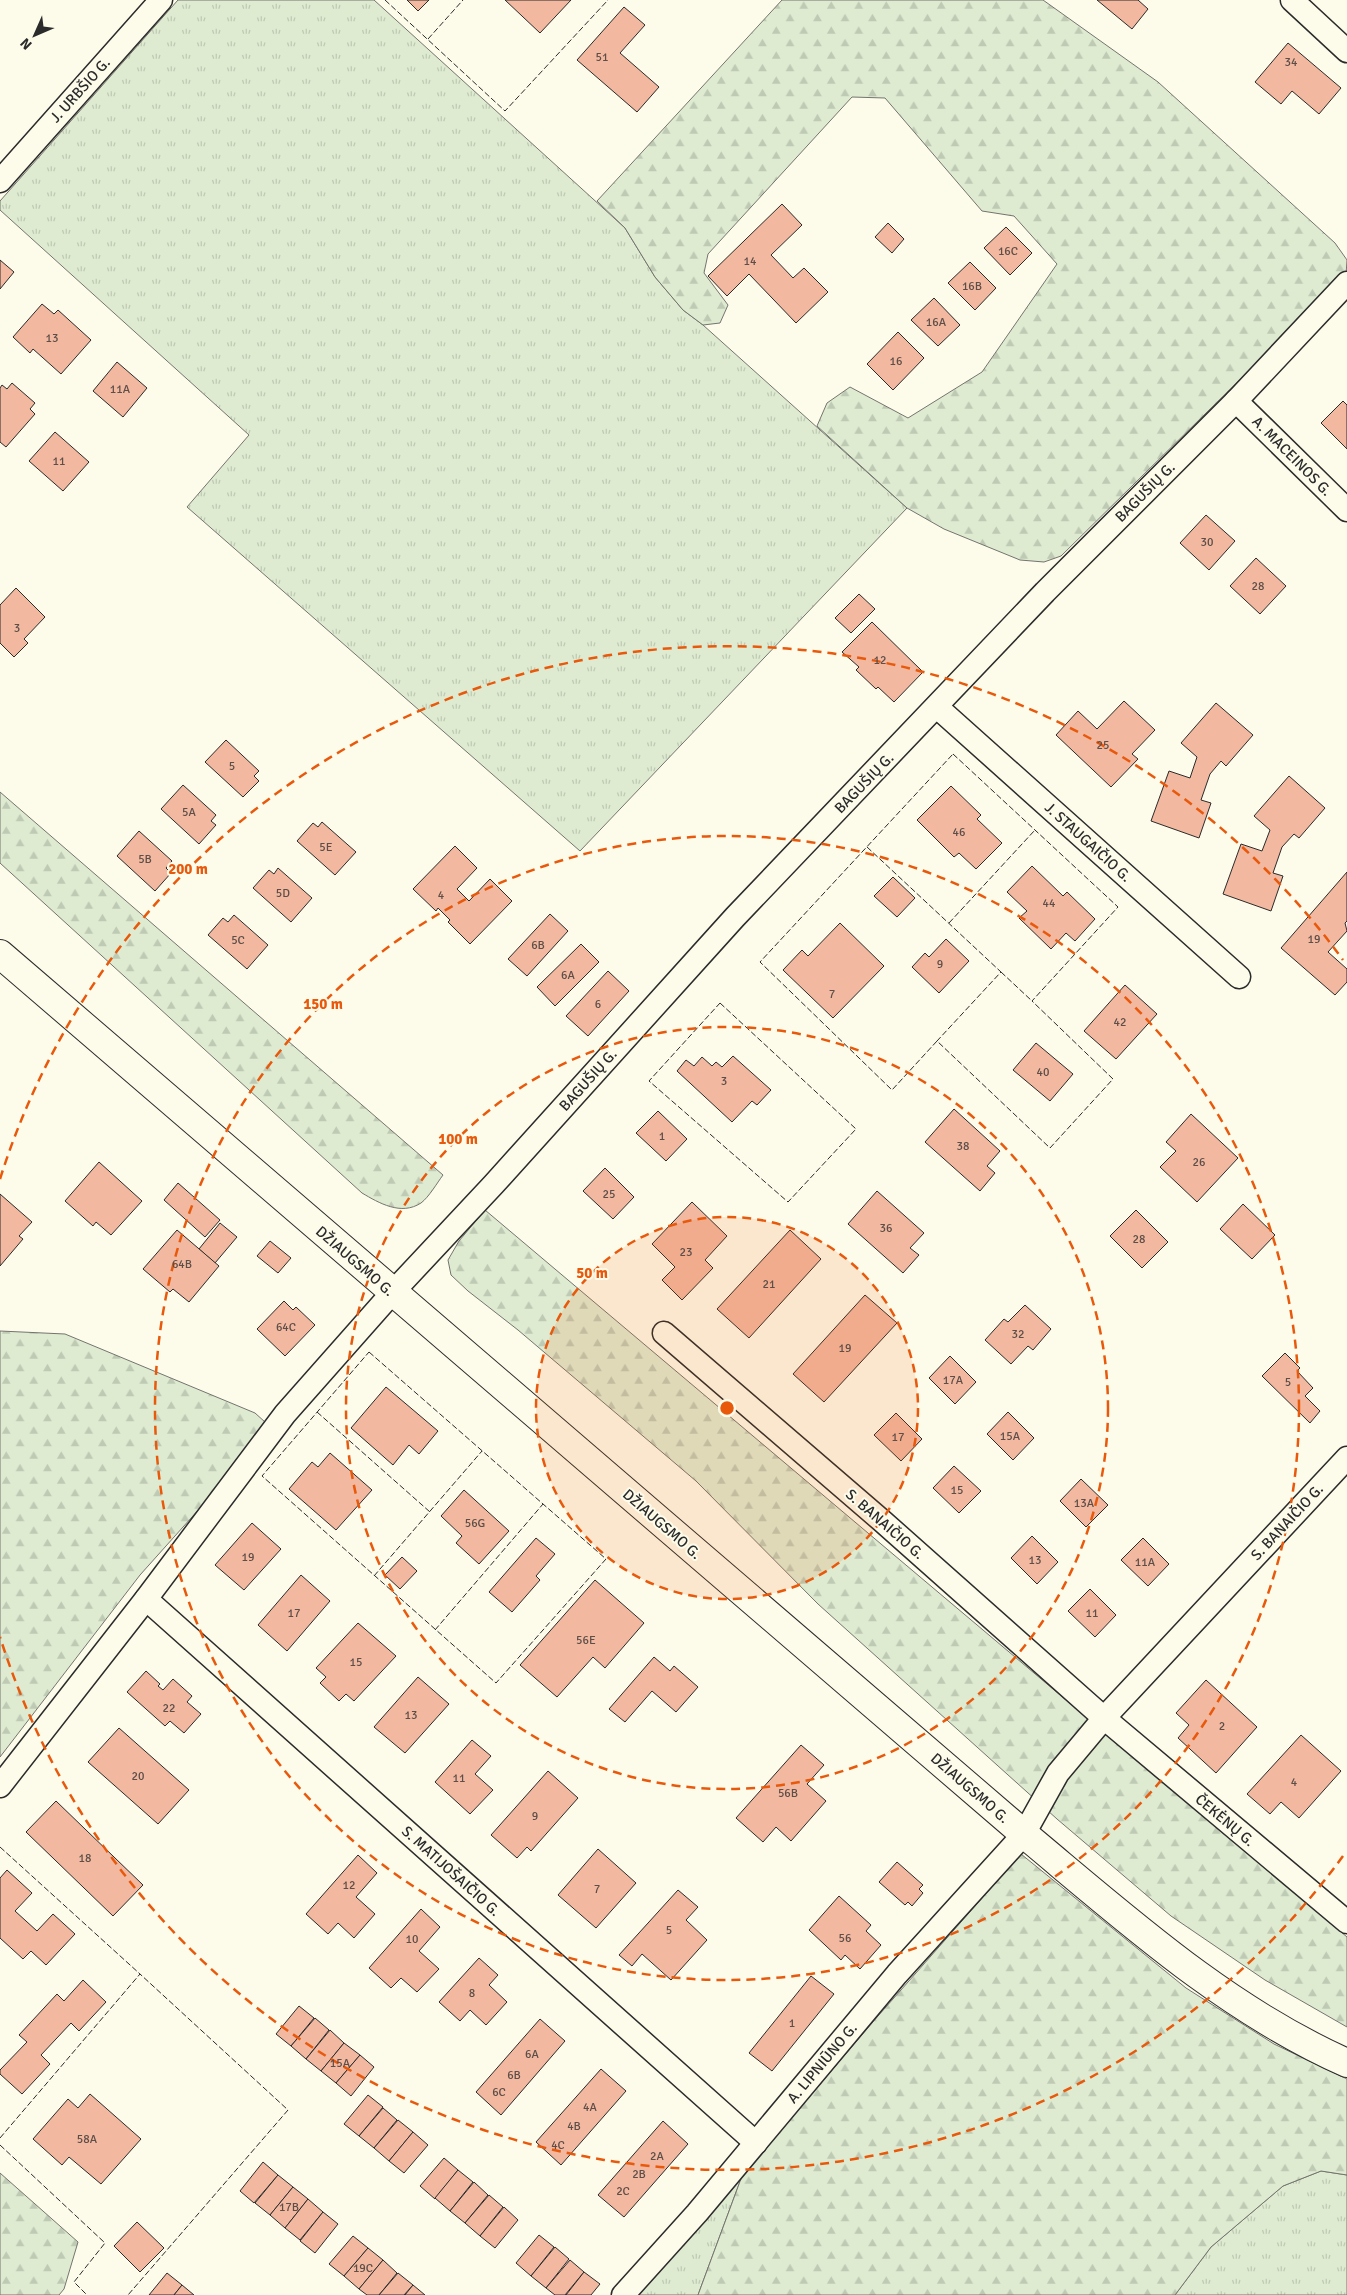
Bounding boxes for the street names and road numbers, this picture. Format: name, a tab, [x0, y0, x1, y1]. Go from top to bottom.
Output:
street label: J. URBŠIO G.	[45, 53, 114, 126]
street label: A. MACEINOS G.	[1248, 412, 1336, 500]
street label: BAGUŠIŲ G.	[1111, 458, 1179, 526]
street label: BAGUŠIŲ G.	[830, 748, 897, 817]
street label: J. STAUGAIČIO G.	[1041, 798, 1136, 886]
street label: BAGUŠIŲ G.	[555, 1045, 621, 1115]
street label: DŽIAUGSMO G.	[312, 1222, 398, 1300]
street label: S. BANAIČIO G.	[1246, 1479, 1327, 1564]
street label: S. BANAIČIO G.	[842, 1484, 929, 1563]
street label: DŽIAUGSMO G.	[619, 1485, 705, 1563]
street label: DŽIAUGSMO G.	[927, 1749, 1013, 1827]
street label: ČEKĖNŲ G.	[1192, 1789, 1259, 1850]
street label: S. MATIJOŠAIČIO G.	[398, 1821, 505, 1920]
street label: A. LIPNIŪNO G.	[783, 2019, 861, 2107]

